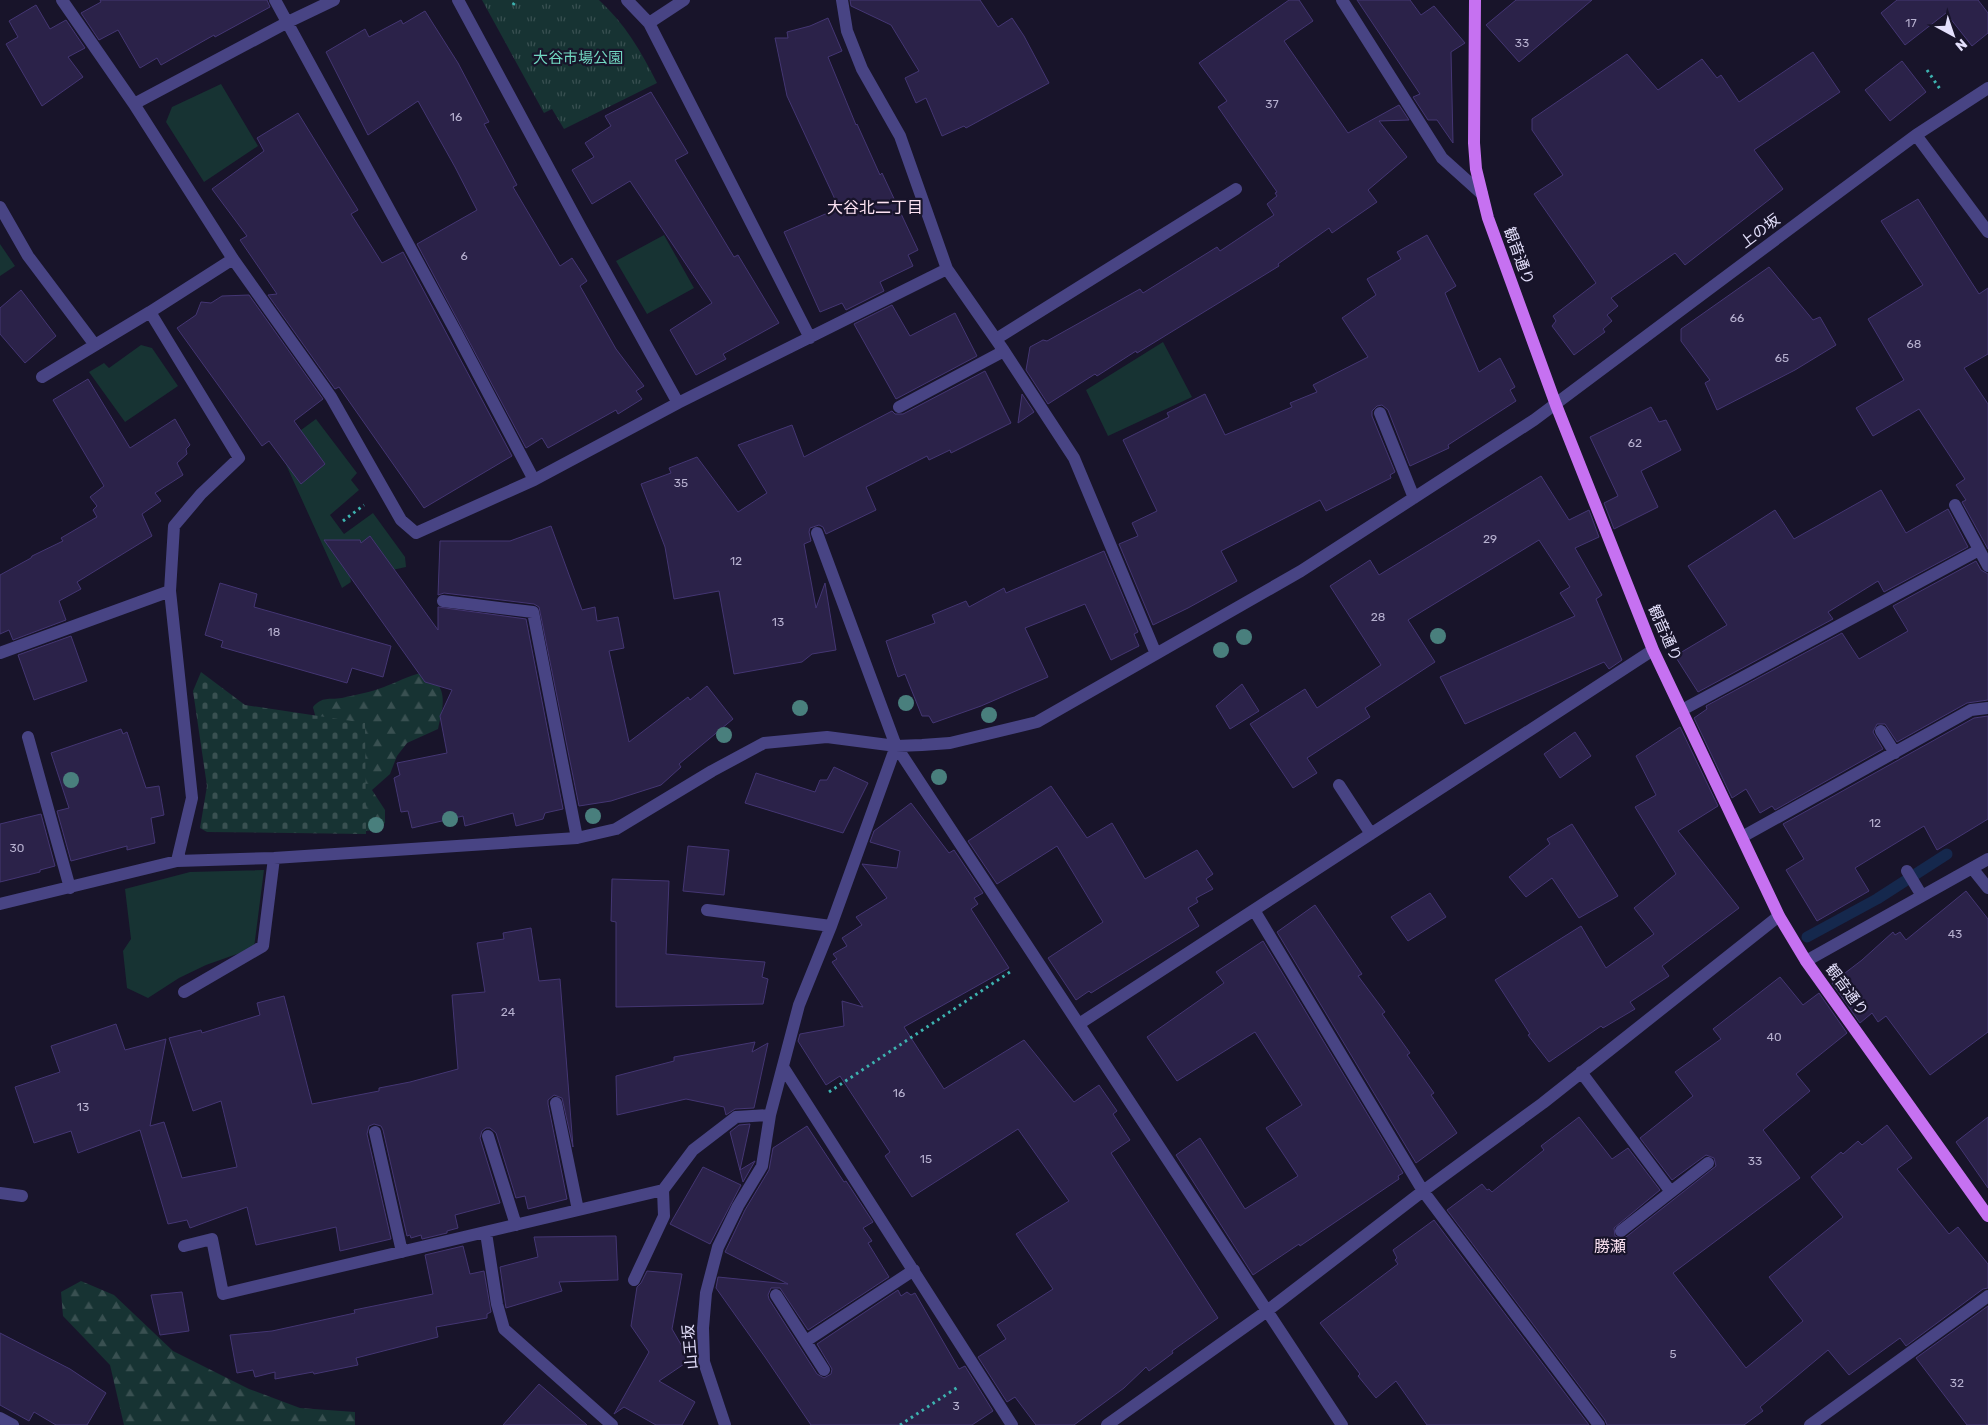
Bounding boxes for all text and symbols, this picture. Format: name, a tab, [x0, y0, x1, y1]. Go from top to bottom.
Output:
north arrow	[1928, 10, 1978, 60]
house number: 17	[1905, 16, 1917, 30]
text: N	[1952, 35, 1970, 54]
house number: 33	[1515, 36, 1529, 50]
park label: 大谷市場公園	[533, 49, 623, 67]
house number: 37	[1265, 97, 1279, 111]
house number: 16	[450, 110, 462, 124]
district label: 大谷北二丁目	[827, 198, 923, 217]
street label: 上の坂	[1737, 210, 1783, 252]
street label: 観音通り	[1500, 225, 1538, 287]
house number: 6	[460, 249, 468, 263]
house number: 66	[1730, 311, 1744, 325]
house number: 68	[1907, 337, 1921, 351]
house number: 65	[1775, 351, 1789, 365]
house number: 62	[1628, 436, 1642, 450]
house number: 35	[674, 476, 688, 490]
house number: 29	[1483, 532, 1497, 546]
house number: 12	[730, 554, 742, 568]
street label: 観音通り	[1645, 602, 1685, 664]
house number: 28	[1371, 610, 1385, 624]
house number: 13	[772, 615, 784, 629]
house number: 18	[268, 625, 280, 639]
house number: 12	[1869, 816, 1881, 830]
house number: 30	[10, 841, 24, 855]
house number: 43	[1948, 927, 1962, 941]
street label: 観音通り	[1822, 960, 1872, 1020]
house number: 24	[501, 1005, 516, 1019]
house number: 40	[1766, 1030, 1782, 1044]
house number: 16	[893, 1086, 905, 1100]
house number: 13	[77, 1100, 89, 1114]
house number: 15	[920, 1152, 932, 1166]
house number: 33	[1748, 1154, 1762, 1168]
district label: 勝瀬	[1594, 1237, 1626, 1256]
street label: 山王坂	[679, 1324, 701, 1370]
house number: 5	[1669, 1347, 1677, 1361]
house number: 32	[1950, 1376, 1964, 1390]
house number: 3	[952, 1399, 960, 1413]

